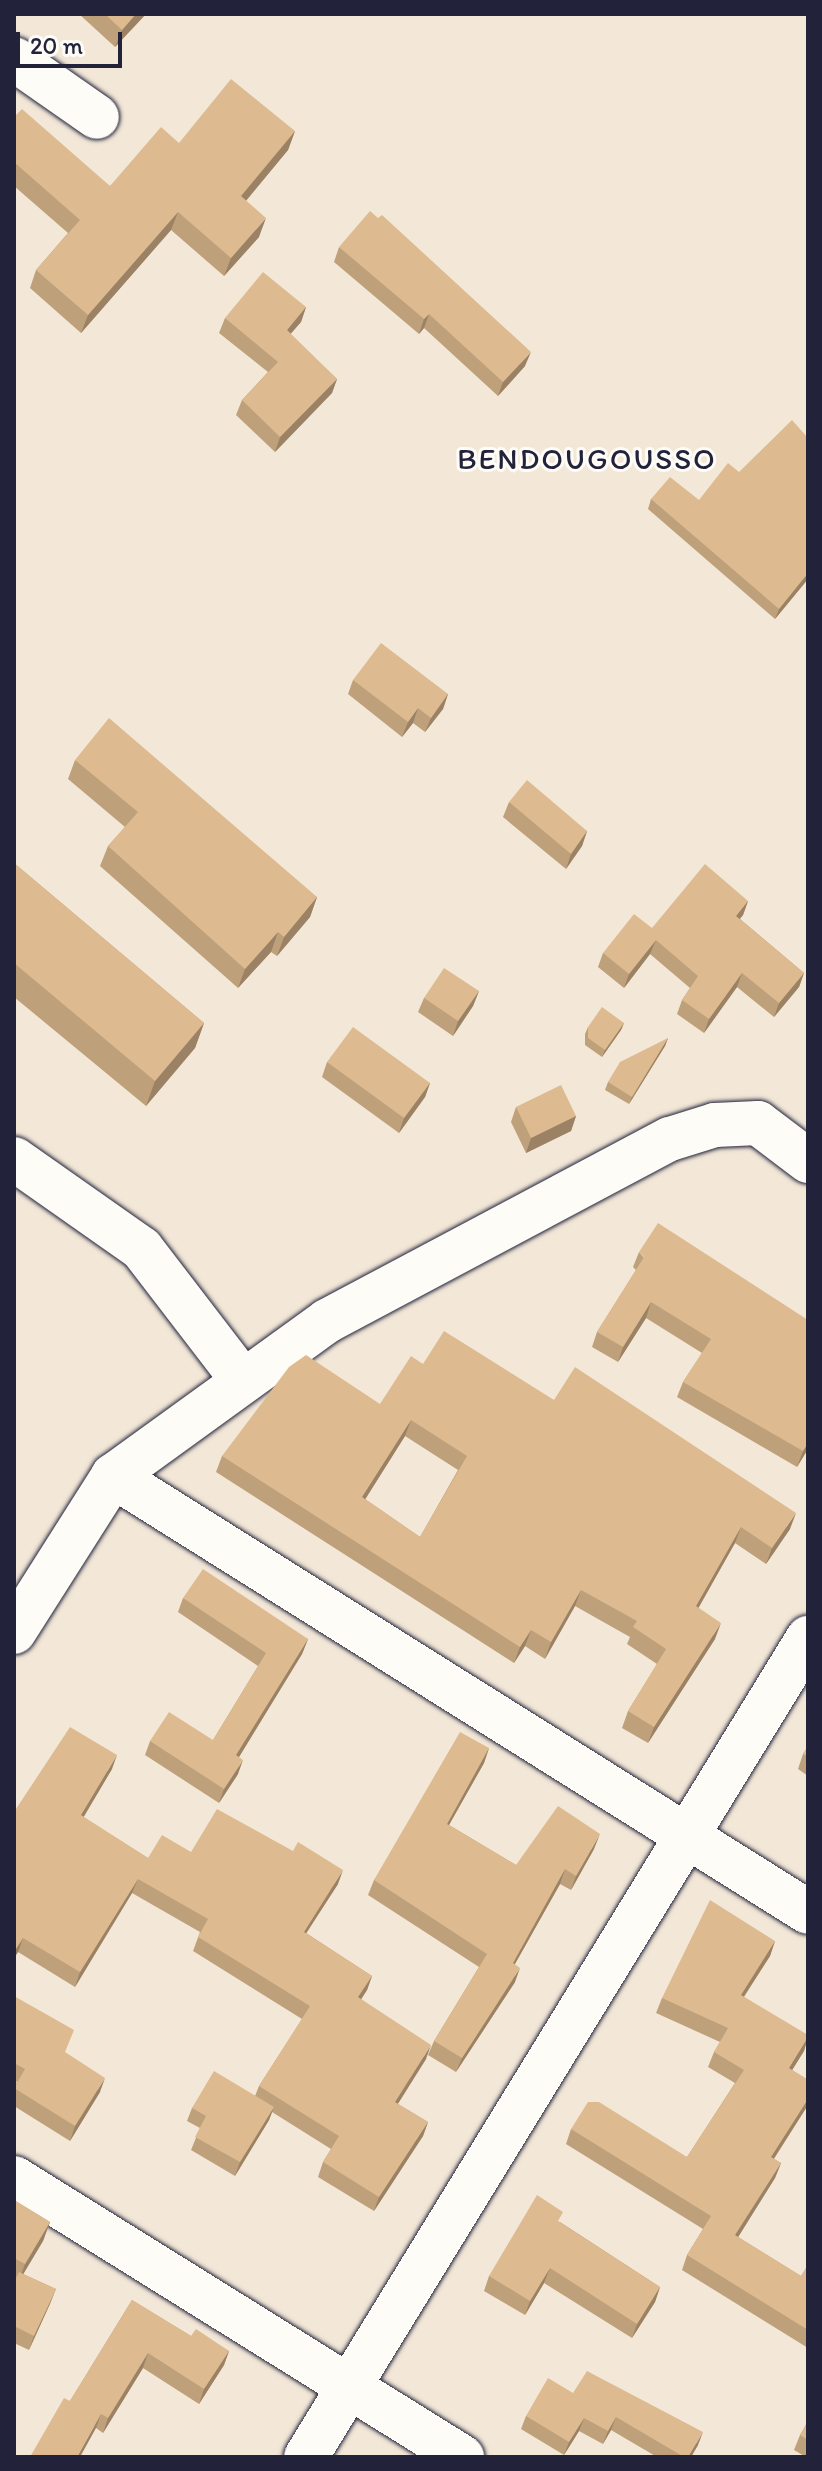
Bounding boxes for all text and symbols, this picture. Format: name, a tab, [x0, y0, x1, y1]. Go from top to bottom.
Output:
scale bar	[20, 16, 126, 66]
text: 20 m	[30, 31, 83, 60]
district label: BENDOUGOUSSO	[457, 441, 717, 477]

